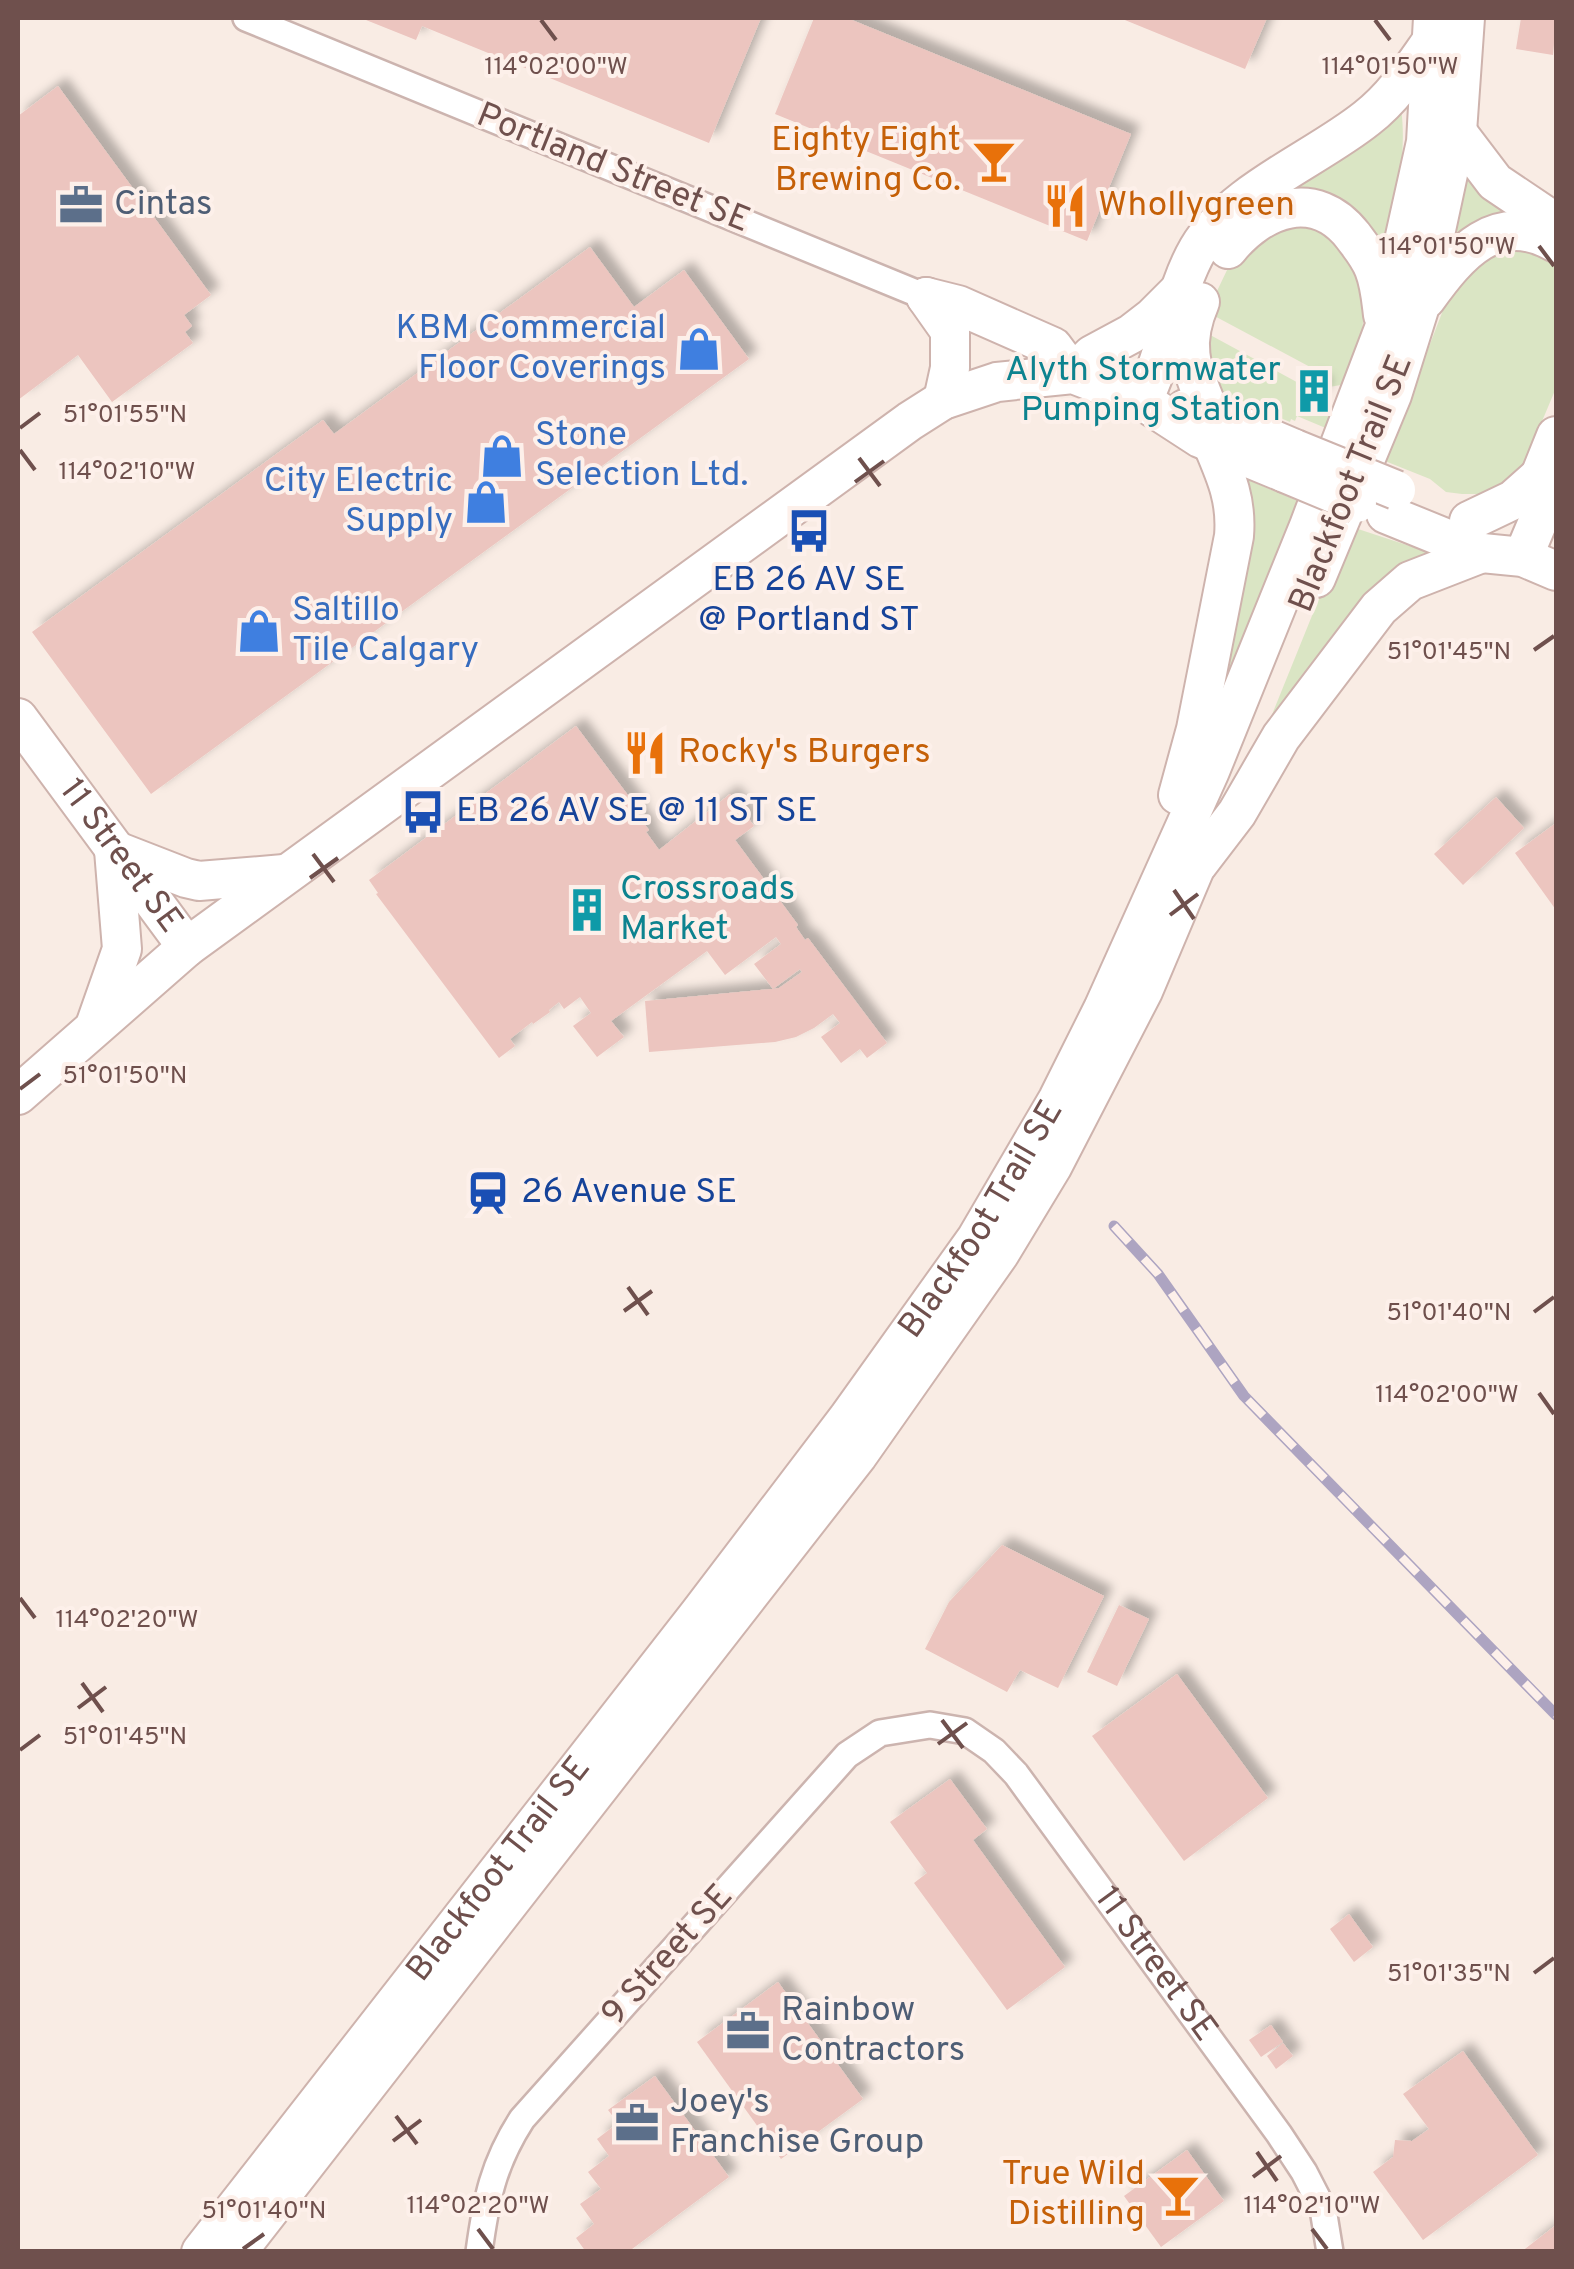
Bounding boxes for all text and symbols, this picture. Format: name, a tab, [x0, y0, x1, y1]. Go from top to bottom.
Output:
text: 114°02'00"W	[484, 52, 628, 84]
text: 114°01'50"W	[1321, 52, 1459, 84]
street label: Portland Street SE	[470, 94, 756, 244]
place label: Eighty Eight Brewing Co.	[771, 119, 961, 203]
bar icon: Eighty Eight Brewing Co.	[970, 137, 1018, 185]
office icon: Cintas	[57, 181, 105, 229]
restaurant icon: Whollygreen	[1041, 182, 1089, 230]
place label: Cintas	[114, 183, 212, 227]
place label: Whollygreen	[1098, 184, 1295, 228]
text: 114°01'50"W	[1378, 232, 1516, 264]
place label: KBM Commercial Floor Coverings	[395, 307, 666, 391]
shop icon: KBM Commercial Floor Coverings	[675, 325, 723, 373]
place label: Alyth Stormwater Pumping Station	[1005, 349, 1281, 433]
street label: Blackfoot Trail SE	[1280, 349, 1424, 619]
building icon: Alyth Stormwater Pumping Station	[1290, 367, 1338, 415]
text: 51°01'55"N	[63, 400, 187, 432]
place label: Stone Selection Ltd.	[535, 414, 748, 498]
shop icon: Stone Selection Ltd.	[478, 432, 526, 480]
text: 114°02'10"W	[58, 457, 196, 489]
place label: City Electric Supply	[264, 460, 453, 544]
shop icon: City Electric Supply	[462, 478, 510, 526]
bus stop icon: EB 26 AV SE @ Portland ST	[785, 507, 833, 555]
place label: EB 26 AV SE @ Portland ST	[698, 559, 920, 643]
place label: Saltillo Tile Calgary	[292, 589, 479, 673]
shop icon: Saltillo Tile Calgary	[235, 607, 283, 655]
text: 51°01'45"N	[1387, 637, 1511, 669]
restaurant icon: Rocky's Burgers	[621, 729, 669, 777]
place label: Rocky's Burgers	[678, 731, 931, 775]
street label: 11 Street SE	[49, 771, 192, 942]
bus stop icon: EB 26 AV SE @ 11 ST SE	[399, 788, 447, 836]
place label: EB 26 AV SE @ 11 ST SE	[456, 790, 818, 834]
place label: Crossroads Market	[620, 868, 795, 952]
building icon: Crossroads Market	[563, 886, 611, 934]
text: 51°01'50"N	[62, 1061, 188, 1093]
street label: Blackfoot Trail SE	[890, 1093, 1074, 1347]
station icon: 26 Avenue SE	[464, 1169, 512, 1217]
place label: 26 Avenue SE	[521, 1171, 737, 1215]
text: 51°01'40"N	[1386, 1298, 1512, 1330]
text: 114°02'00"W	[1375, 1380, 1519, 1412]
text: 114°02'20"W	[55, 1605, 199, 1637]
text: 51°01'45"N	[63, 1722, 187, 1754]
street label: Blackfoot Trail SE	[398, 1748, 601, 1991]
street label: 9 Street SE	[593, 1876, 743, 2036]
street label: 11 Street SE	[1084, 1879, 1226, 2051]
text: 51°01'35"N	[1387, 1959, 1511, 1991]
place label: Rainbow Contractors	[781, 1989, 965, 2073]
office icon: Rainbow Contractors	[724, 2007, 772, 2055]
place label: Joey's Franchise Group	[670, 2081, 924, 2165]
office icon: Joey's Franchise Group	[613, 2099, 661, 2147]
place label: True Wild Distilling	[1001, 2153, 1145, 2237]
bar icon: True Wild Distilling	[1154, 2171, 1202, 2219]
text: 114°02'20"W	[406, 2191, 550, 2223]
text: 114°02'10"W	[1243, 2191, 1381, 2223]
text: 51°01'40"N	[201, 2196, 327, 2228]

